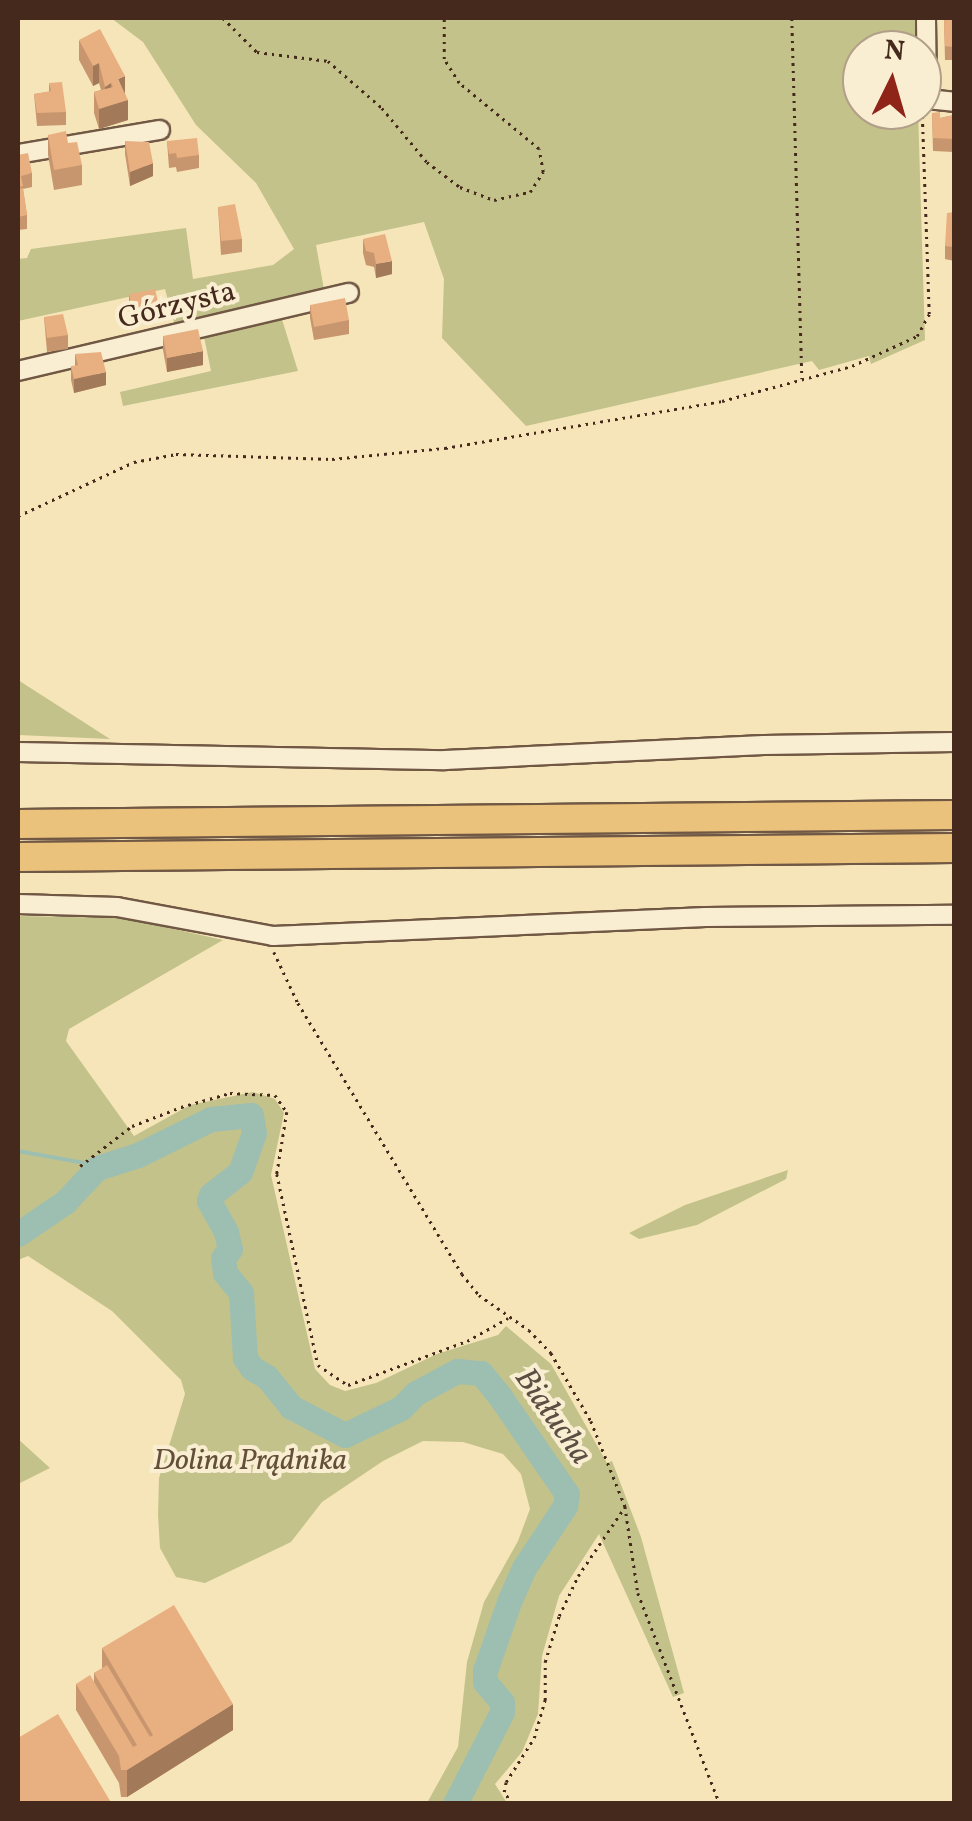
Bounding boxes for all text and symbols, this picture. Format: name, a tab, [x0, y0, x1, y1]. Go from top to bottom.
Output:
north arrow	[842, 30, 942, 130]
text: N	[883, 31, 906, 72]
street label: Górzysta	[114, 274, 240, 338]
water label: Białucha	[505, 1361, 599, 1473]
park label: Dolina Prądnika	[153, 1443, 347, 1479]

